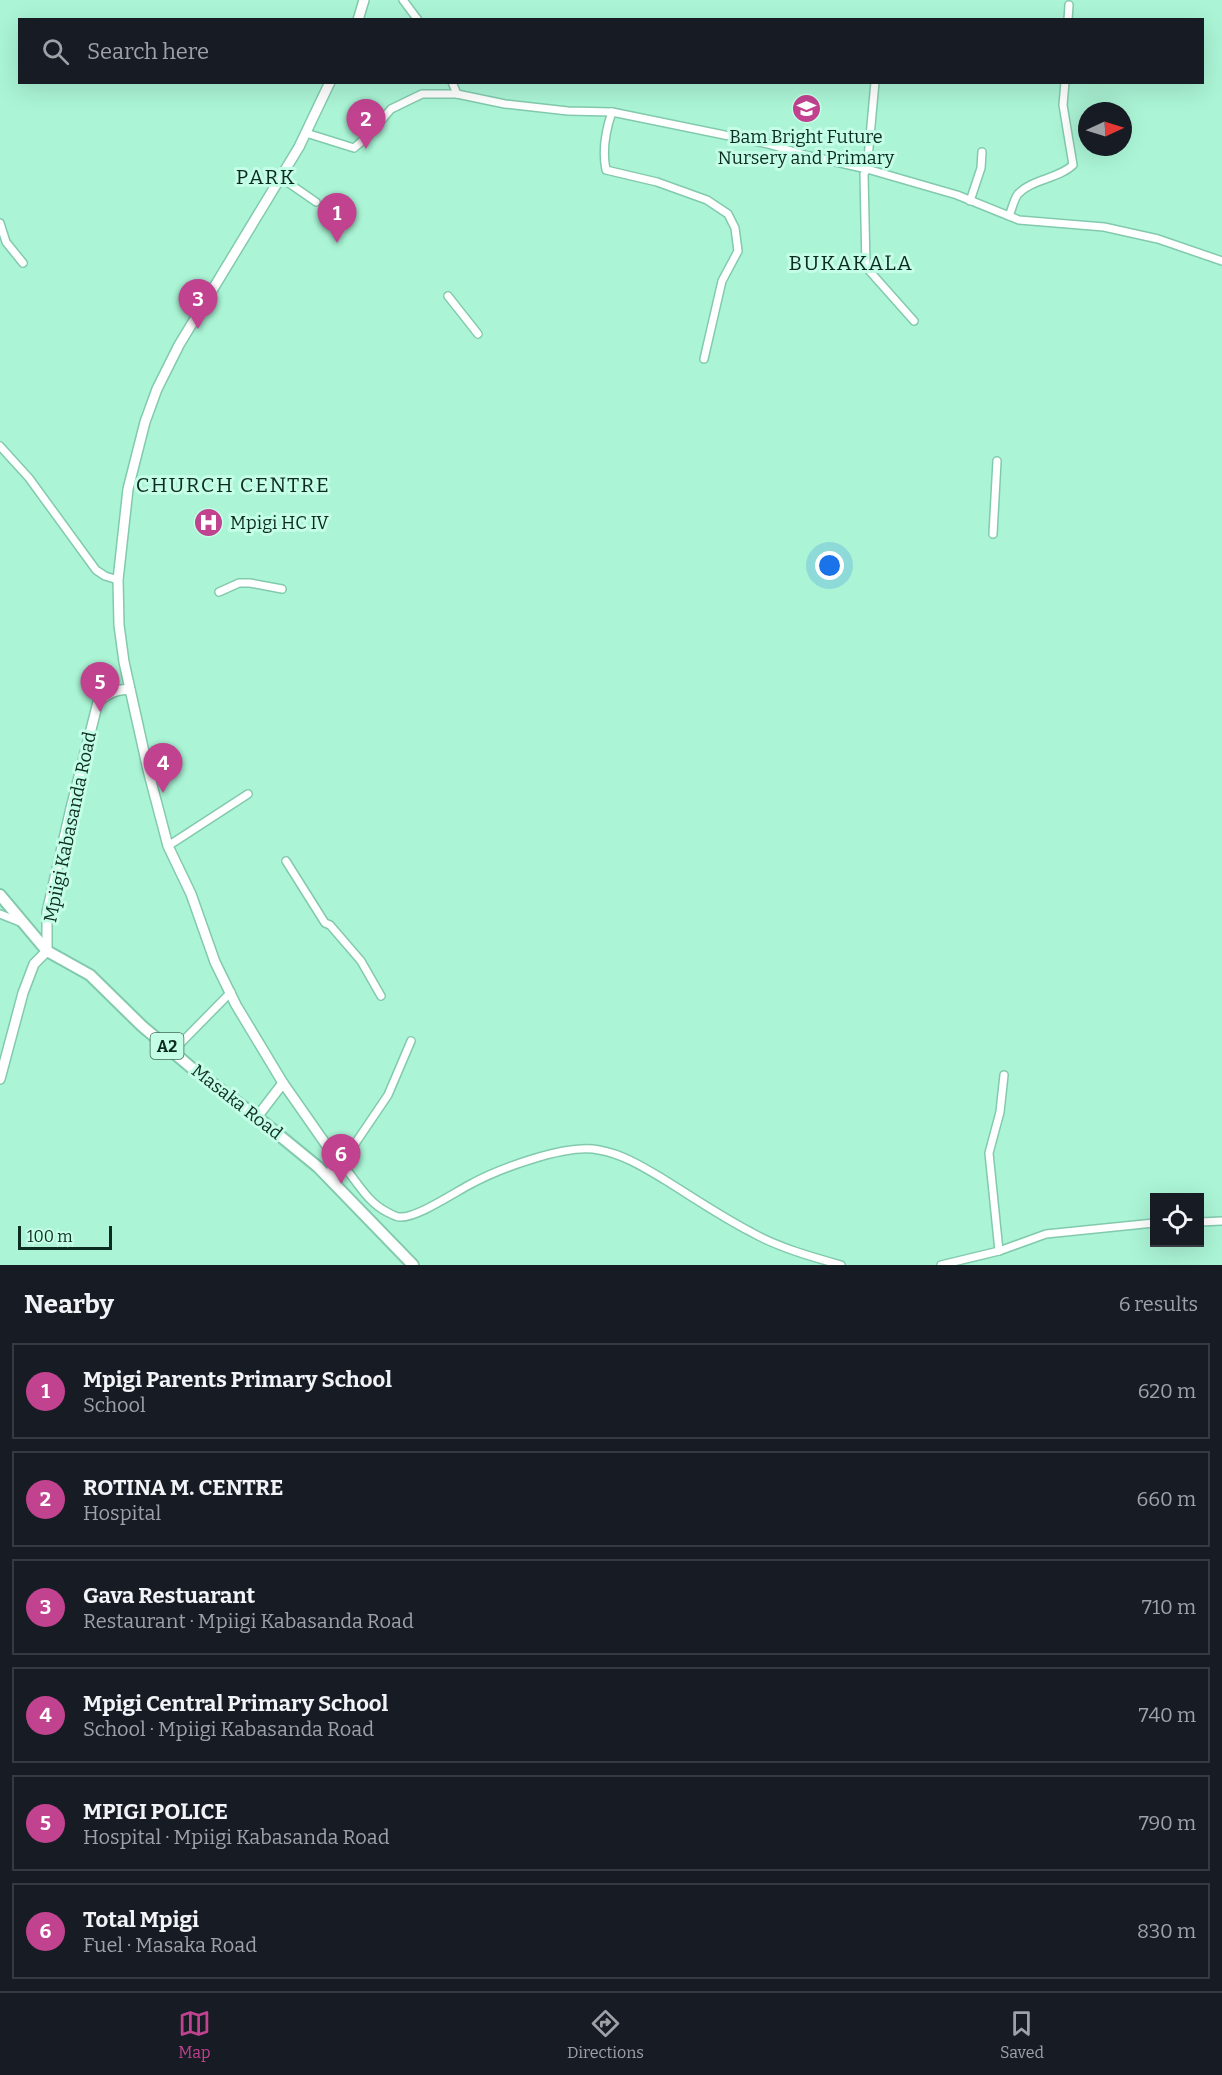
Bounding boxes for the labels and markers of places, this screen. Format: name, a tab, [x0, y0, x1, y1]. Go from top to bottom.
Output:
school or university icon: Bam Bright Future Nursery and Primary	[790, 92, 822, 124]
pin: 2	[346, 100, 386, 149]
place label: Bam Bright Future Nursery and Primary	[718, 126, 895, 169]
pin: 1	[318, 194, 356, 243]
pin: 3	[178, 280, 218, 329]
hospital icon: Mpigi HC IV	[193, 507, 225, 539]
place label: Mpigi HC IV	[230, 512, 329, 534]
pin: 5	[80, 662, 120, 712]
pin: 4	[144, 744, 182, 793]
pin: 6	[322, 1134, 360, 1184]

